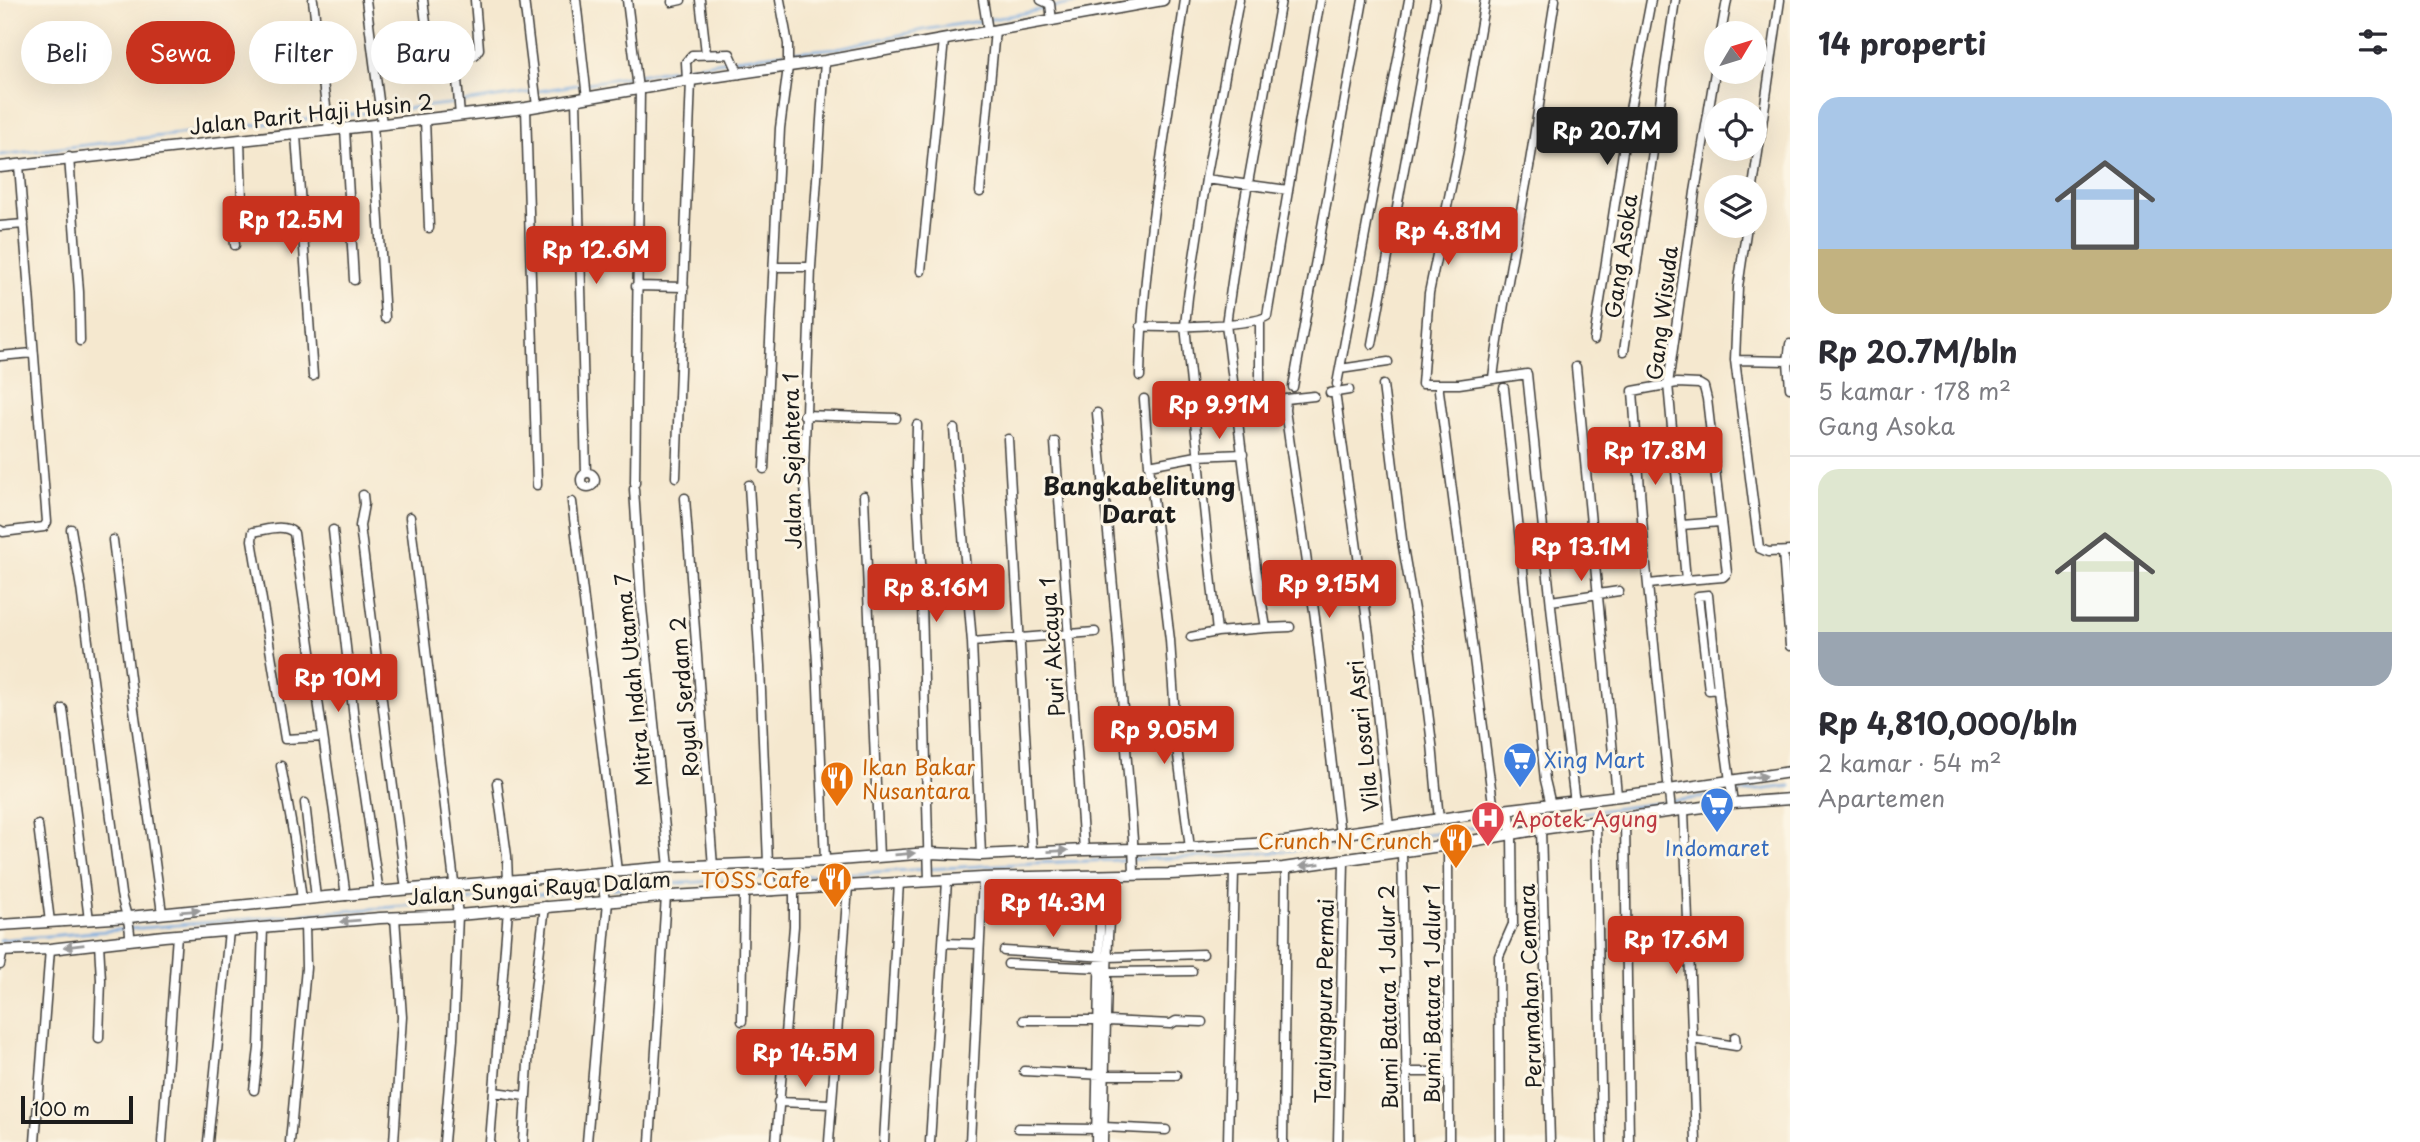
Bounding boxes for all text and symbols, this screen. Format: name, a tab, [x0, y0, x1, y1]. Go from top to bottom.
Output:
text: 14 properti	[1818, 20, 1986, 65]
chip: Beli	[21, 21, 112, 84]
chip: Sewa	[126, 21, 235, 84]
chip: Filter	[249, 21, 357, 84]
chip: Baru	[371, 21, 475, 84]
north arrow	[1704, 21, 1768, 84]
map controls	[1704, 21, 1767, 238]
icon: filters	[2354, 23, 2392, 61]
street label: Jalan Parit Haji Husin 2	[188, 84, 434, 142]
button: locate	[1704, 98, 1767, 161]
pin: Rp 20.7M	[1535, 108, 1679, 167]
text: Rp 20.7M	[1553, 112, 1661, 147]
icon: home	[2042, 142, 2168, 268]
button: layers	[1704, 175, 1767, 238]
street label: Gang Asoka	[1595, 192, 1645, 320]
pin: Rp 12.5M	[219, 196, 363, 256]
text: Rp 12.5M	[239, 201, 343, 236]
pin: Rp 4.81M	[1376, 208, 1520, 267]
text: Rp 4.81M	[1395, 212, 1501, 247]
pin: Rp 12.6M	[524, 226, 668, 286]
text: Rp 12.6M	[542, 231, 650, 266]
street label: Gang Wisuda	[1637, 244, 1685, 382]
text: Rp 20.7M/bln	[1818, 328, 2018, 373]
street label: Jalan Sejahtera 1	[773, 372, 809, 550]
text: 5 kamar · 178 m²	[1818, 373, 2011, 408]
pin: Rp 9.91M	[1147, 382, 1291, 441]
text: Rp 9.91M	[1168, 386, 1270, 421]
text: Gang Asoka	[1818, 408, 1955, 443]
pin: Rp 17.8M	[1583, 428, 1727, 487]
text: Rp 17.8M	[1604, 432, 1707, 467]
district label: Bangkabelitung Darat	[1043, 467, 1235, 531]
icon: home	[2042, 514, 2168, 640]
pin: Rp 13.1M	[1509, 524, 1653, 583]
text: Rp 13.1M	[1531, 528, 1631, 563]
pin: Rp 9.15M	[1257, 560, 1401, 620]
pin: Rp 8.16M	[864, 564, 1008, 624]
text: Rp 9.15M	[1278, 565, 1380, 600]
text: Rp 8.16M	[884, 569, 988, 604]
street label: Mitra Indah Utama 7	[605, 572, 659, 788]
street label: Puri Akcaya 1	[1030, 576, 1072, 718]
street label: Royal Serdam 2	[660, 615, 706, 779]
pin: Rp 10M	[281, 654, 395, 714]
text: Rp 10M	[294, 659, 382, 694]
street label: Vila Losari Asri	[1338, 659, 1386, 813]
text: Rp 4,810,000/bln	[1818, 700, 2078, 745]
pin: Rp 9.05M	[1092, 706, 1236, 766]
text: Rp 9.05M	[1110, 711, 1218, 746]
supermarket icon: Xing Mart	[1501, 740, 1539, 789]
place label: Xing Mart	[1544, 743, 1645, 775]
text: 2 kamar · 54 m²	[1818, 745, 2002, 780]
place label: Ikan Bakar Nusantara	[862, 750, 975, 806]
restaurant icon: Ikan Bakar Nusantara	[818, 759, 856, 808]
one-way arrow	[1747, 771, 1769, 782]
text: Apartemen	[1818, 780, 1945, 815]
supermarket icon: Indomaret	[1698, 785, 1736, 834]
hospital icon: Apotek Agung	[1469, 799, 1507, 848]
place label: Apotek Agung	[1512, 802, 1658, 834]
restaurant icon: Crunch N Crunch	[1437, 821, 1475, 870]
place label: Crunch N Crunch	[1258, 824, 1432, 856]
place label: Indomaret	[1665, 831, 1769, 863]
one-way arrow	[1047, 846, 1069, 857]
one-way arrow	[894, 848, 916, 859]
one-way arrow	[1299, 859, 1321, 870]
restaurant icon: TOSS Cafe	[816, 860, 854, 909]
street label: Jalan Sungai Raya Dalam	[406, 862, 672, 912]
place label: TOSS Cafe	[701, 863, 810, 895]
pin: Rp 14.3M	[981, 880, 1125, 939]
street label: Perumahan Cemara	[1509, 882, 1549, 1089]
text: Rp 14.3M	[1000, 884, 1106, 919]
street label: Bumi Batara 1 Jalur 2	[1369, 884, 1405, 1110]
street label: Bumi Batara 1 Jalur 1	[1415, 884, 1447, 1104]
street label: Tanjungpura Permai	[1305, 898, 1341, 1104]
one-way arrow	[179, 905, 201, 916]
one-way arrow	[339, 916, 361, 927]
pin: Rp 17.6M	[1604, 916, 1748, 976]
text: Rp 17.6M	[1624, 921, 1728, 956]
one-way arrow	[63, 940, 85, 951]
pin: Rp 14.5M	[733, 1030, 877, 1089]
text: Rp 14.5M	[752, 1034, 858, 1069]
scale bar	[21, 1093, 133, 1125]
text: 100 m	[32, 1094, 90, 1122]

